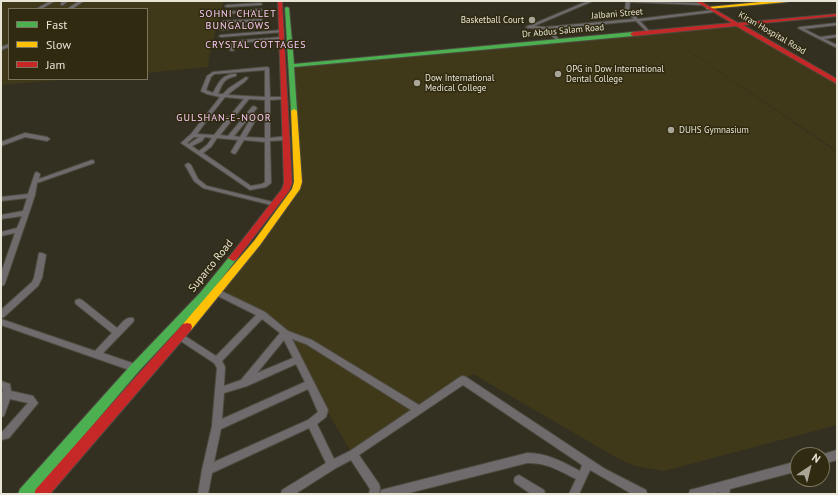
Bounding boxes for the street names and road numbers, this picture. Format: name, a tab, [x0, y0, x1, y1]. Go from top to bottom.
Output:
street label: Jalbani Street	[591, 6, 643, 22]
street label: Kiran Hospital Road	[736, 9, 808, 57]
street label: Dr Abdus Salam Road	[521, 22, 605, 40]
street label: Suparco Road	[186, 237, 236, 295]

